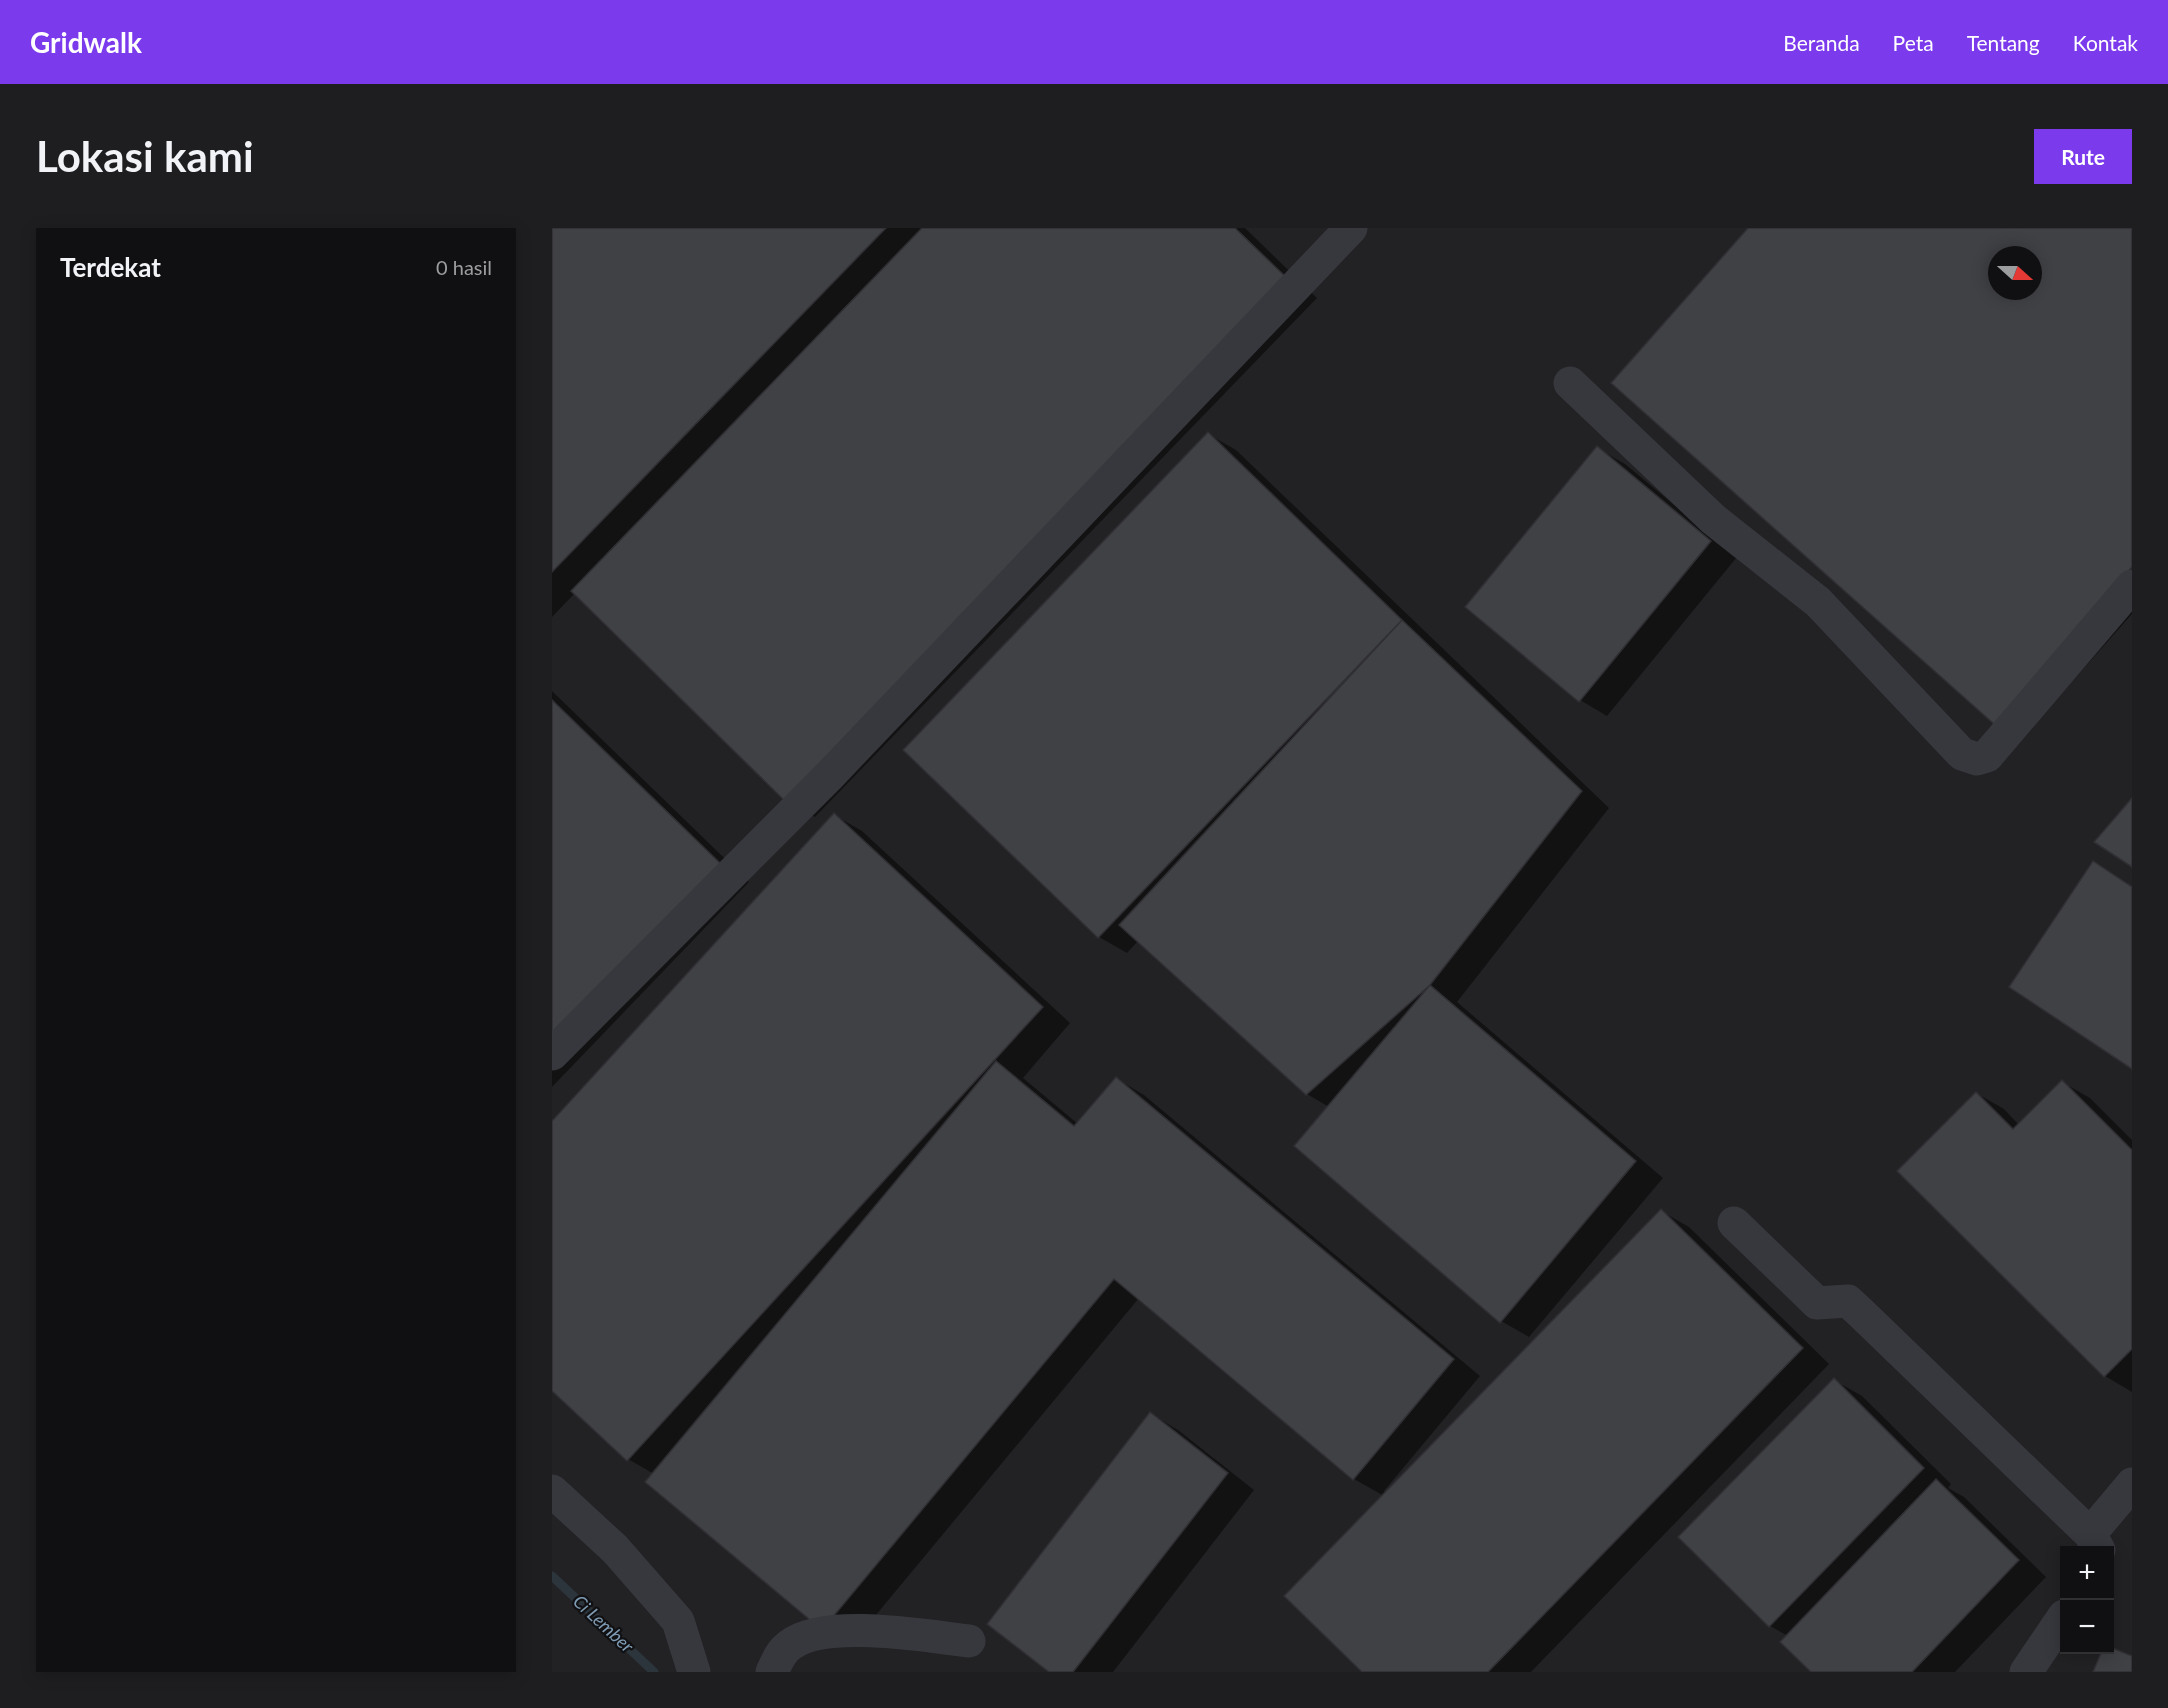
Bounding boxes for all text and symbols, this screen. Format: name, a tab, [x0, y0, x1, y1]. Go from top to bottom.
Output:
text: Gridwalk	[30, 25, 142, 59]
text: Beranda	[1783, 30, 1860, 55]
text: Peta	[1893, 30, 1934, 55]
text: Tentang	[1967, 30, 2040, 55]
text: Kontak	[2073, 30, 2138, 55]
button: Rute	[2034, 129, 2132, 184]
text: Lokasi kami	[36, 131, 254, 181]
north arrow	[1988, 246, 2042, 300]
text: Terdekat	[60, 251, 161, 283]
text: 0 hasil	[436, 255, 492, 279]
map controls	[2060, 1546, 2114, 1654]
button: +	[2060, 1546, 2114, 1600]
water label: Ci Lember	[569, 1590, 639, 1657]
button: −	[2060, 1600, 2114, 1654]

